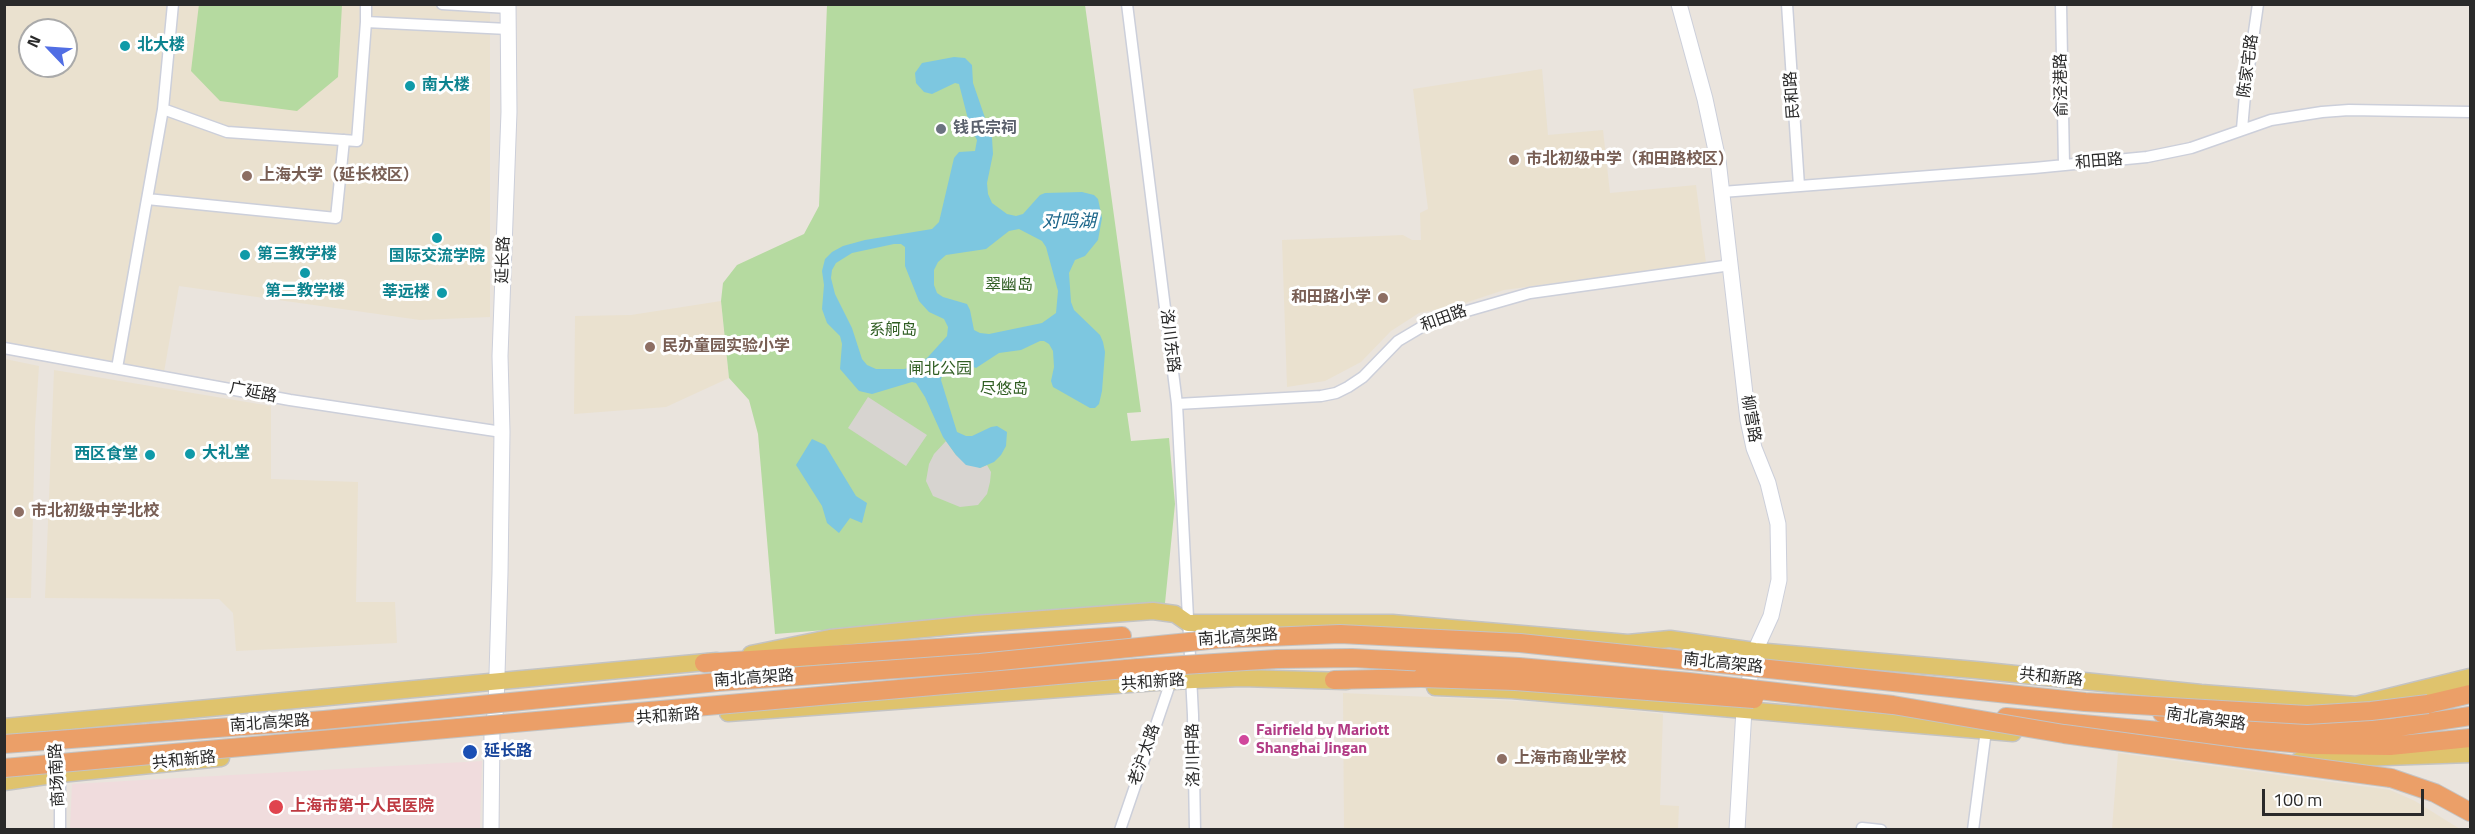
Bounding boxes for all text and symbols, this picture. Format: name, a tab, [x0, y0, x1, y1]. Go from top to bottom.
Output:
north arrow	[18, 18, 78, 78]
text: N	[20, 31, 47, 51]
street label: 陈家宅路	[2235, 33, 2263, 99]
place label: 北大楼	[137, 36, 185, 56]
marker: 北大楼	[118, 39, 132, 53]
street label: 俞泾港路	[2052, 53, 2072, 117]
street label: 民和路	[1782, 70, 1804, 120]
place label: 南大楼	[422, 76, 470, 96]
marker: 南大楼	[403, 79, 417, 93]
place label: 钱氏宗祠	[953, 119, 1017, 139]
marker: 钱氏宗祠	[934, 122, 948, 136]
place label: 市北初级中学（和田路校区）	[1526, 150, 1734, 170]
street label: 和田路	[2074, 150, 2124, 174]
marker: 市北初级中学（和田路校区）	[1507, 153, 1521, 167]
place label: 上海大学（延长校区）	[259, 166, 419, 186]
marker: 上海大学（延长校区）	[240, 169, 254, 183]
water label: 对鸣湖	[1042, 212, 1096, 234]
marker: 国际交流学院	[430, 231, 444, 245]
street label: 延长路	[494, 236, 514, 284]
place label: 第三教学楼	[257, 245, 337, 265]
place label: 国际交流学院	[389, 247, 485, 267]
marker: 第三教学楼	[238, 248, 252, 262]
marker: 第二教学楼	[298, 266, 312, 280]
park label: 翠幽岛	[985, 276, 1033, 296]
place label: 第二教学楼	[265, 282, 345, 302]
place label: 莘远楼	[382, 283, 430, 303]
marker: 莘远楼	[435, 286, 449, 300]
place label: 和田路小学	[1291, 288, 1371, 308]
marker: 和田路小学	[1376, 291, 1390, 305]
street label: 和田路	[1418, 302, 1470, 336]
street label: 洛川东路	[1156, 308, 1182, 374]
park label: 系舸岛	[869, 321, 917, 341]
place label: 民办童园实验小学	[662, 337, 790, 357]
marker: 民办童园实验小学	[643, 340, 657, 354]
park label: 闸北公园	[908, 360, 972, 380]
street label: 广延路	[228, 379, 278, 407]
park label: 尽悠岛	[980, 380, 1028, 400]
street label: 柳营路	[1736, 394, 1764, 444]
place label: 大礼堂	[202, 444, 250, 464]
place label: 西区食堂	[74, 445, 138, 465]
marker: 大礼堂	[183, 447, 197, 461]
marker: 西区食堂	[143, 448, 157, 462]
place label: 市北初级中学北校	[31, 502, 159, 522]
marker: 市北初级中学北校	[12, 505, 26, 519]
street label: 南北高架路	[1197, 626, 1279, 650]
street label: 南北高架路	[1682, 650, 1764, 678]
street label: 共和新路	[2018, 665, 2084, 691]
street label: 南北高架路	[713, 667, 795, 691]
street label: 共和新路	[1120, 671, 1186, 695]
street label: 共和新路	[635, 705, 701, 729]
street label: 南北高架路	[2165, 705, 2247, 735]
street label: 南北高架路	[229, 712, 311, 736]
place label: Fairfield by Mariott Shanghai Jingan	[1256, 721, 1389, 759]
street label: 老沪太路	[1126, 722, 1164, 788]
street label: 洛川中路	[1184, 723, 1204, 787]
marker: Fairfield by Mariott Shanghai Jingan	[1237, 733, 1251, 747]
place label: 延长路	[484, 742, 532, 762]
street label: 商场南路	[47, 743, 69, 807]
marker: 延长路	[461, 743, 479, 761]
street label: 共和新路	[151, 748, 217, 774]
place label: 上海市商业学校	[1514, 749, 1626, 769]
marker: 上海市商业学校	[1495, 752, 1509, 766]
scale bar	[2265, 777, 2427, 815]
text: 100 m	[2273, 786, 2322, 813]
place label: 上海市第十人民医院	[290, 797, 434, 817]
marker: 上海市第十人民医院	[267, 798, 285, 816]

